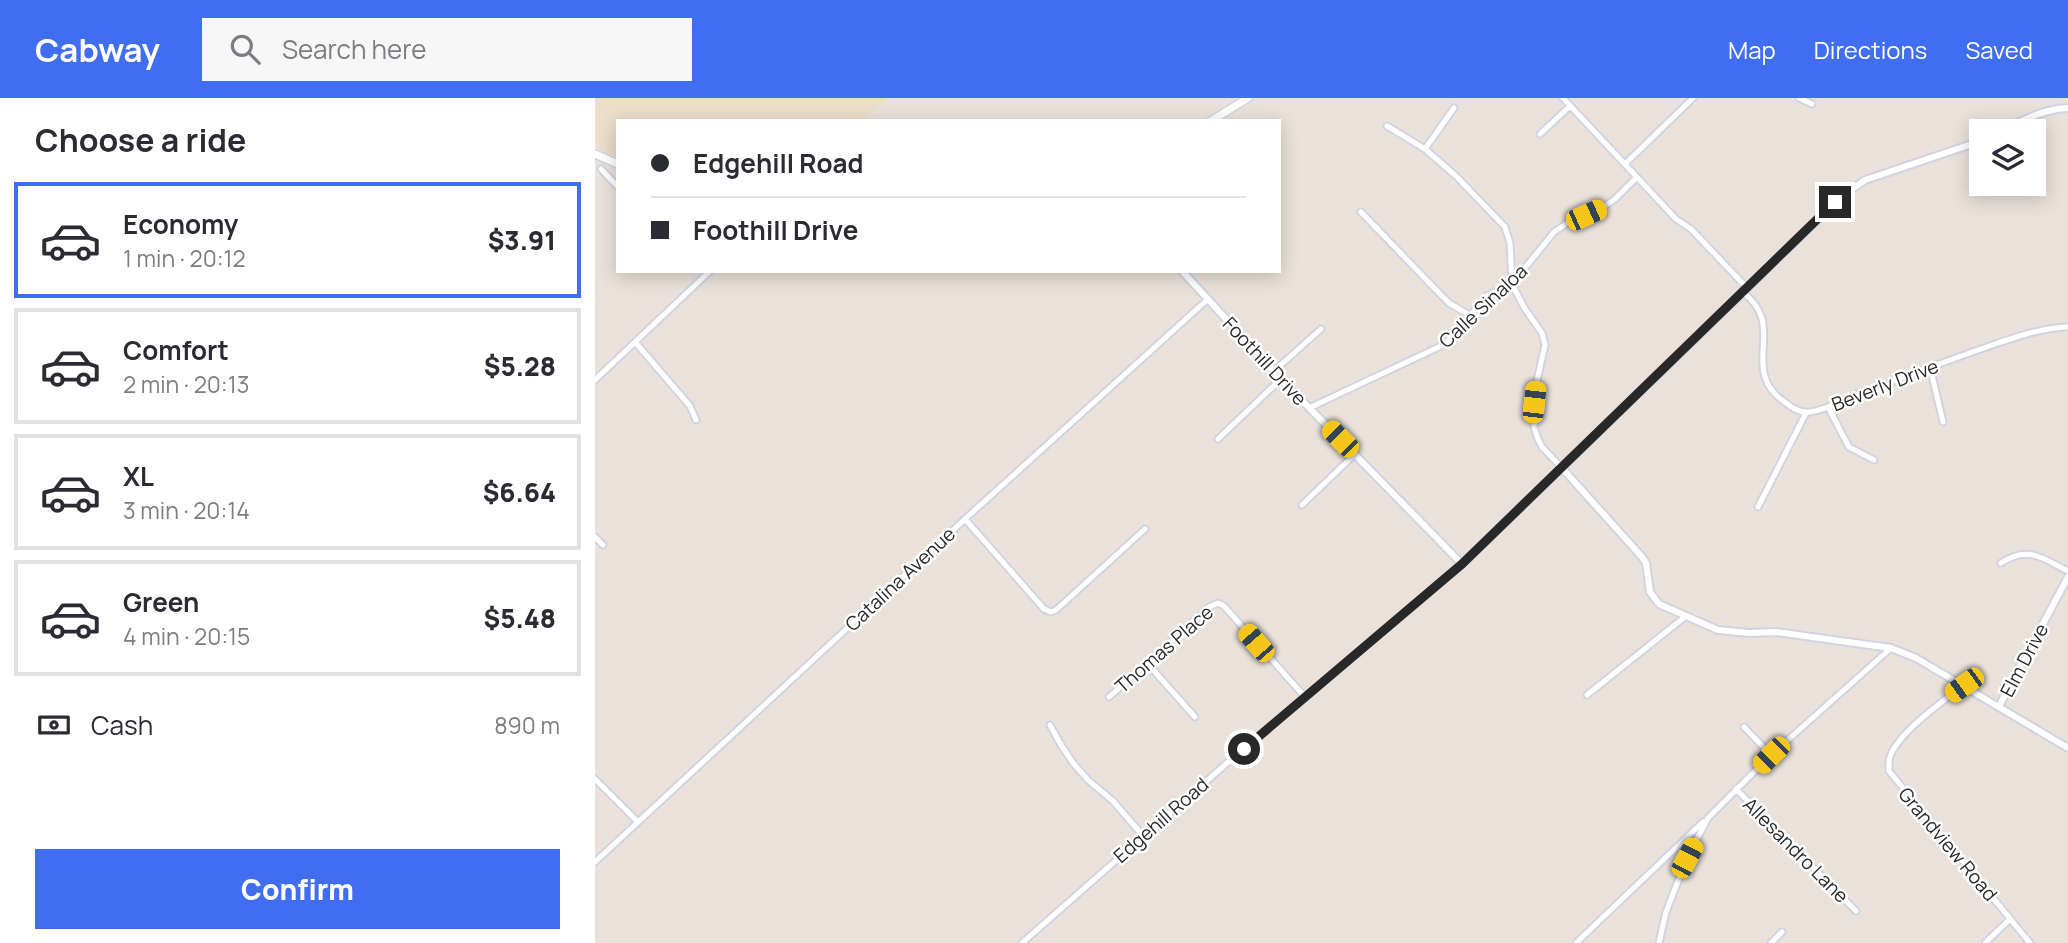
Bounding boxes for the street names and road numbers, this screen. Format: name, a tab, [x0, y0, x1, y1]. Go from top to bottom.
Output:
street label: Calle Sinaloa	[1433, 258, 1533, 354]
street label: Foothill Drive	[1217, 311, 1313, 411]
street label: Beverly Drive	[1828, 353, 1942, 417]
street label: Catalina Avenue	[839, 521, 961, 637]
street label: Thomas Place	[1109, 599, 1219, 699]
street label: Elm Drive	[1994, 619, 2054, 701]
street label: Edgehill Road	[1108, 772, 1214, 868]
street label: Grandview Road	[1893, 782, 2003, 906]
street label: Allesandro Lane	[1738, 792, 1854, 908]

